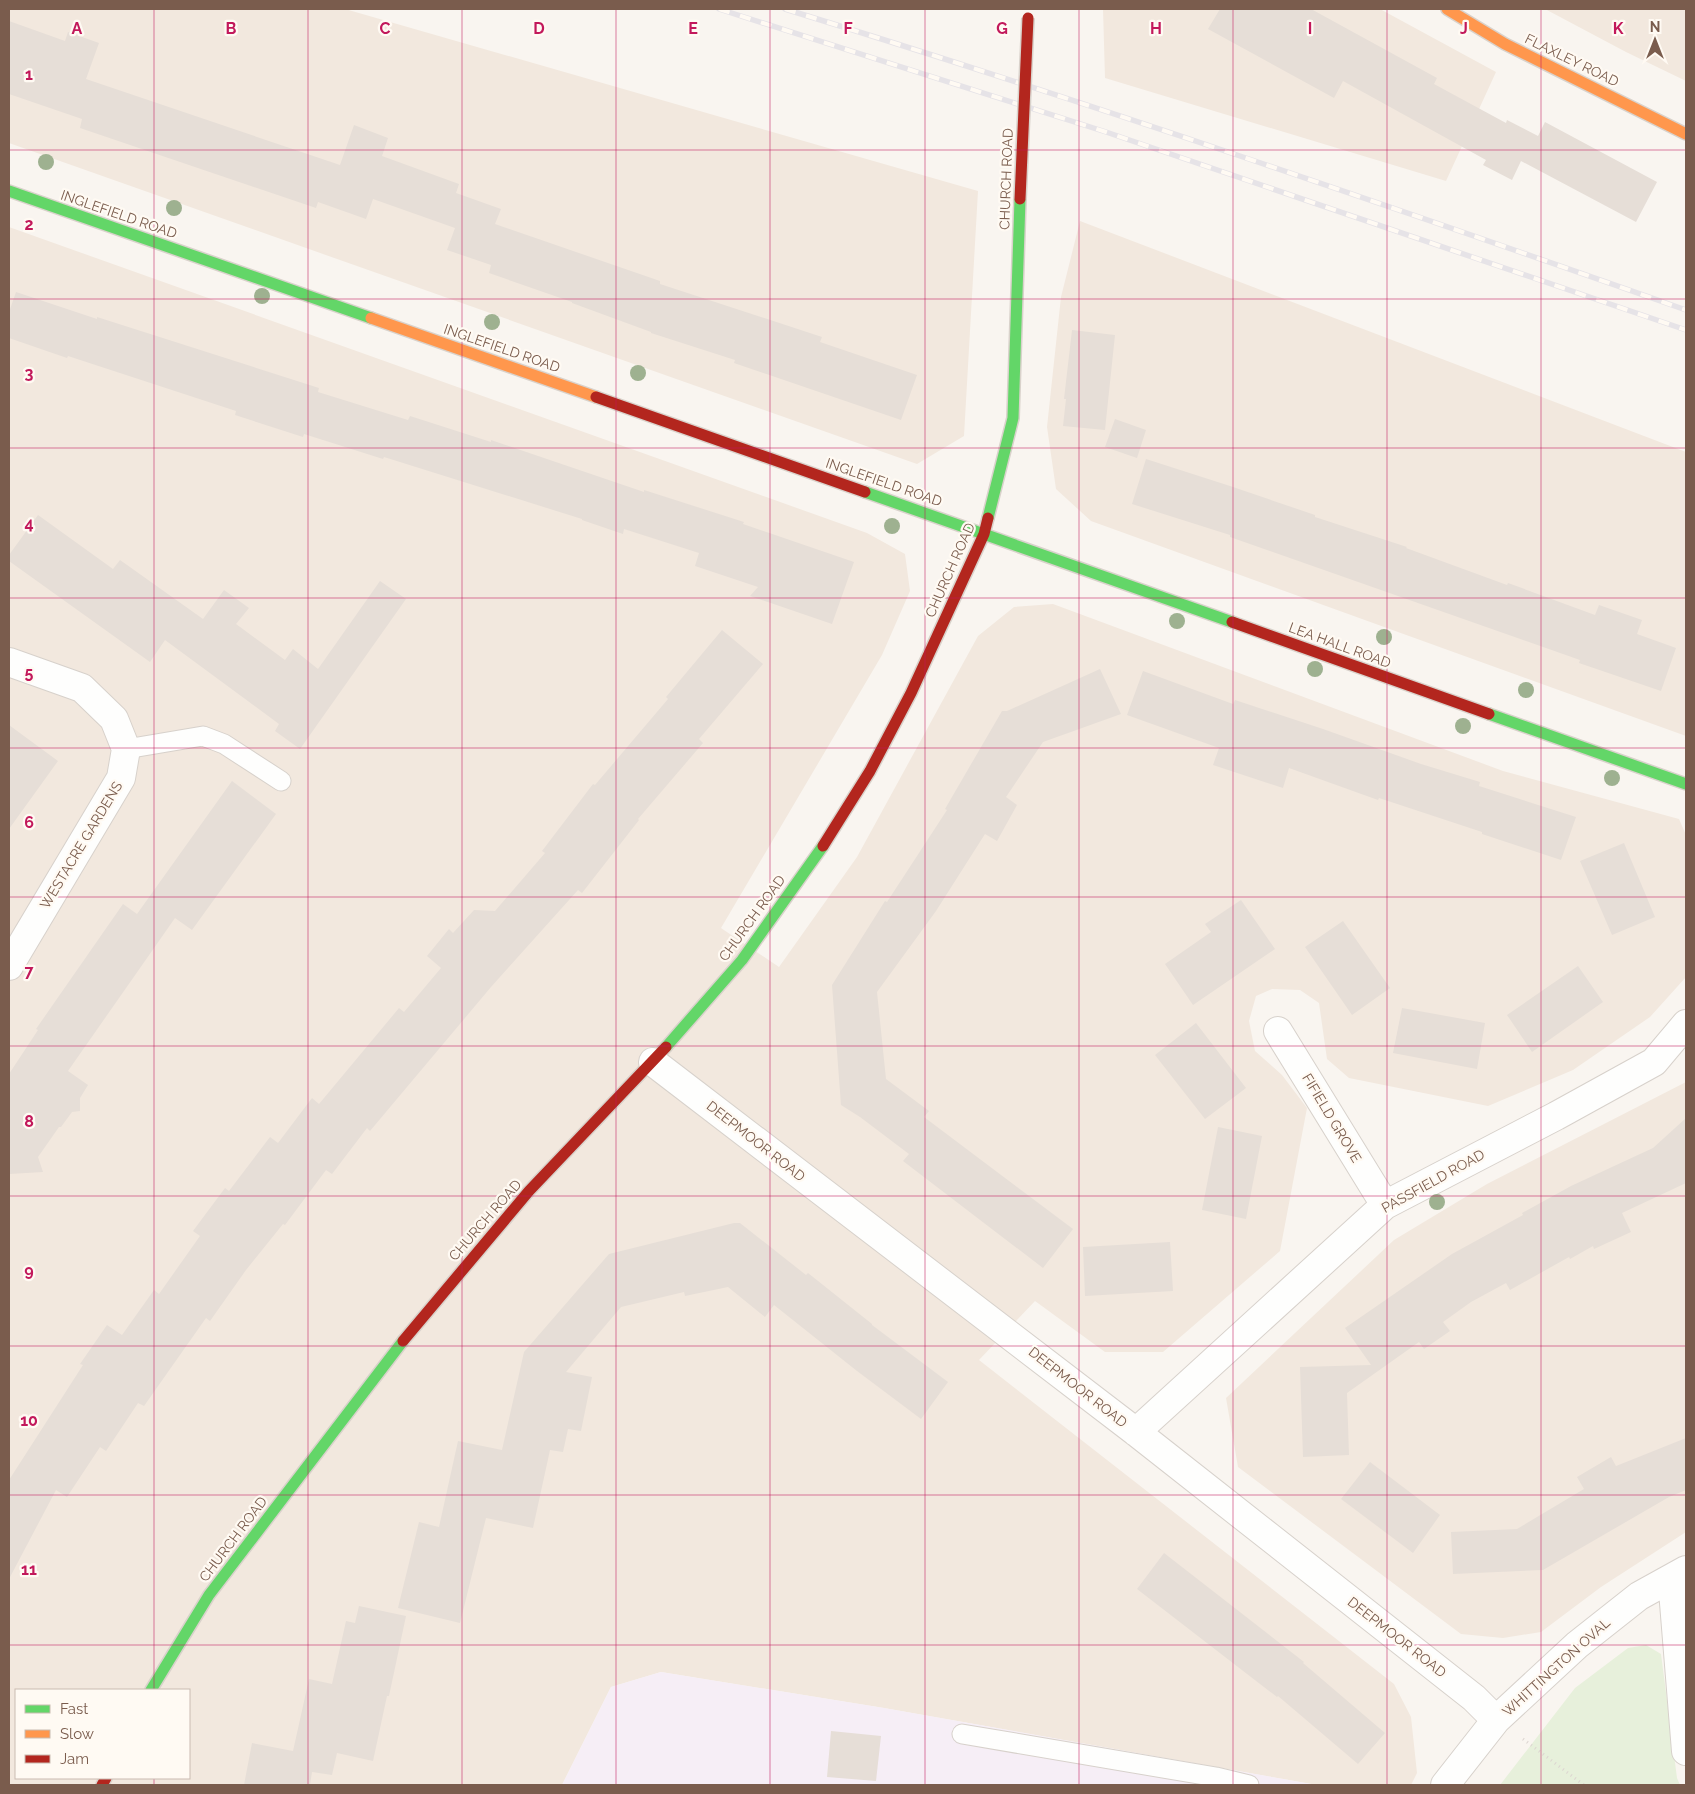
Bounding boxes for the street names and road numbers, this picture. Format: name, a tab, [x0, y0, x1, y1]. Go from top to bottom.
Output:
street label: FLAXLEY ROAD	[1522, 30, 1622, 90]
street label: CHURCH ROAD	[996, 128, 1016, 230]
street label: INGLEFIELD ROAD	[59, 187, 179, 241]
street label: INGLEFIELD ROAD	[442, 321, 562, 375]
street label: INGLEFIELD ROAD	[824, 455, 944, 509]
street label: CHURCH ROAD	[922, 520, 978, 620]
street label: LEA HALL ROAD	[1287, 619, 1393, 671]
street label: WESTACRE GARDENS	[37, 778, 126, 912]
street label: CHURCH ROAD	[716, 872, 788, 964]
street label: FIFIELD GROVE	[1299, 1071, 1365, 1165]
street label: DEEPMOOR ROAD	[704, 1098, 808, 1184]
street label: PASSFIELD ROAD	[1379, 1146, 1487, 1216]
street label: CHURCH ROAD	[446, 1176, 524, 1264]
street label: DEEPMOOR ROAD	[1026, 1344, 1130, 1430]
street label: CHURCH ROAD	[196, 1493, 270, 1585]
street label: DEEPMOOR ROAD	[1345, 1594, 1449, 1680]
street label: WHITTINGTON OVAL	[1499, 1614, 1613, 1720]

